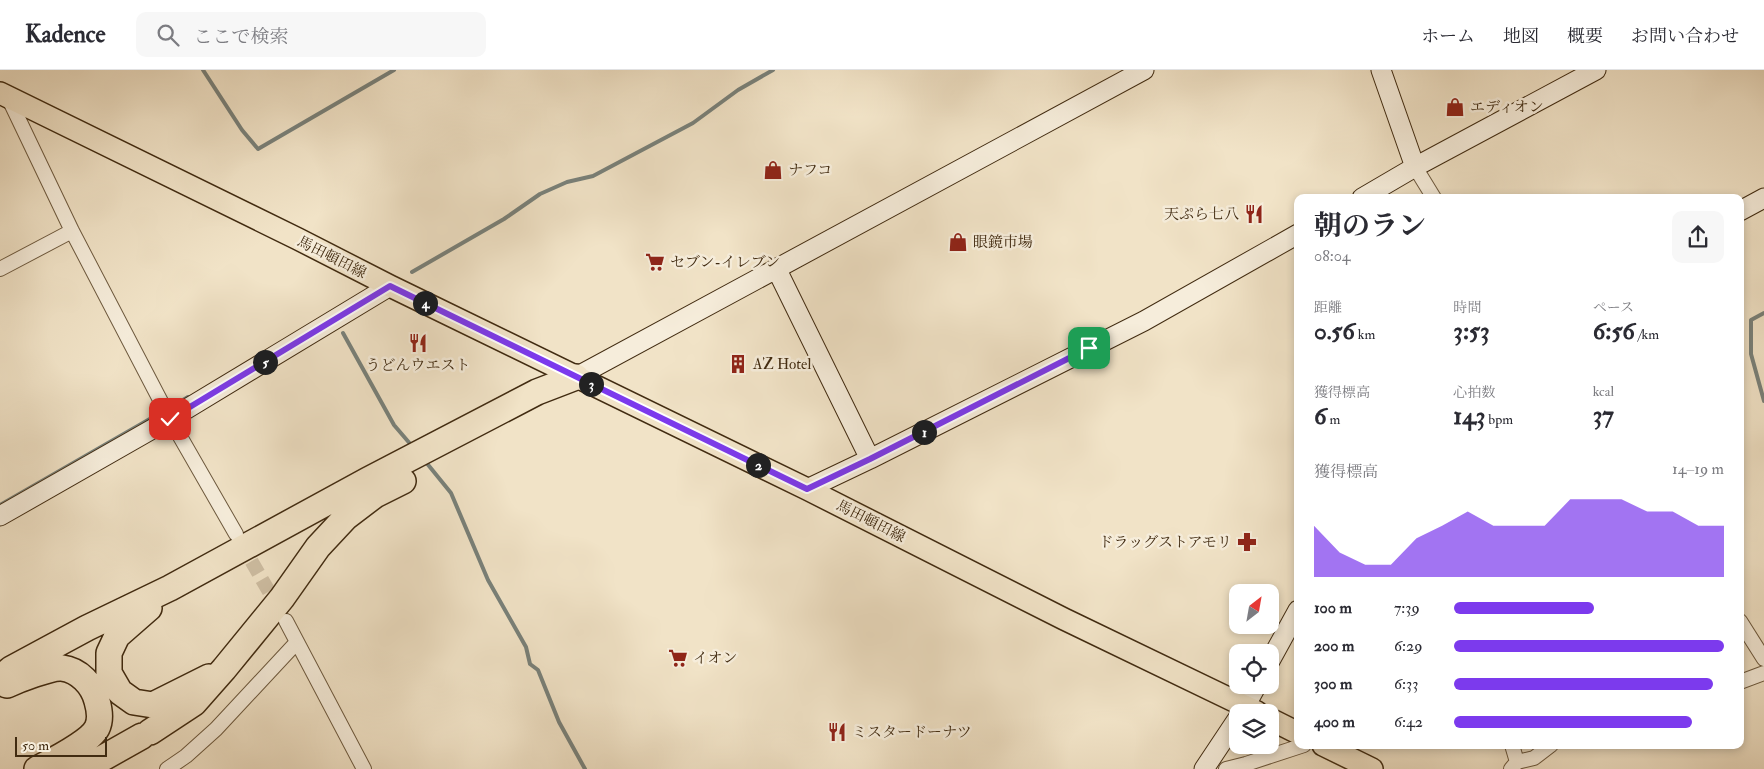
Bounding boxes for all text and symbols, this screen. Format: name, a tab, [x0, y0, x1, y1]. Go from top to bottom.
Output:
search box	[136, 12, 486, 57]
text: Kadence	[25, 19, 106, 50]
icon: search	[154, 21, 182, 49]
text: ここで検索	[194, 25, 289, 49]
text: ホーム	[1421, 25, 1475, 48]
text: 地図	[1503, 25, 1539, 48]
text: 概要	[1567, 25, 1603, 48]
text: お問い合わせ	[1631, 25, 1739, 48]
shop icon: エディオン	[1444, 96, 1466, 118]
place label: エディオン	[1470, 98, 1544, 117]
shop icon: ナフコ	[762, 159, 784, 181]
place label: ナフコ	[788, 161, 832, 180]
restaurant icon: 天ぷら七八	[1243, 203, 1265, 225]
place label: 天ぷら七八	[1164, 205, 1239, 224]
text: 朝のラン	[1314, 209, 1426, 244]
button: share	[1672, 211, 1724, 263]
shop icon: 眼鏡市場	[947, 231, 969, 253]
street label: 馬田頓田線	[294, 232, 370, 283]
place label: 眼鏡市場	[973, 233, 1033, 252]
text: 08:04	[1314, 246, 1350, 266]
supermarket icon: セブン-イレブン	[644, 251, 666, 273]
place label: セブン-イレブン	[670, 253, 780, 272]
pin: 4	[412, 290, 438, 316]
text: 4	[422, 295, 429, 312]
text: 距離	[1314, 299, 1342, 316]
text: 時間	[1453, 299, 1481, 316]
text: ペース	[1593, 299, 1634, 316]
text: 0.56	[1314, 316, 1355, 347]
text: 3:53	[1453, 316, 1490, 347]
text: 6:56	[1593, 316, 1635, 347]
text: km	[1355, 326, 1375, 343]
text: /km	[1635, 326, 1659, 343]
pin	[1068, 327, 1110, 369]
restaurant icon: うどんウエスト	[407, 332, 429, 354]
icon: arrive	[1075, 334, 1103, 362]
pin: 5	[252, 350, 278, 374]
building icon: AZ Hotel	[727, 353, 749, 375]
text: 5	[262, 354, 269, 371]
place label: AZ Hotel	[752, 355, 811, 374]
place label: うどんウエスト	[365, 356, 471, 375]
pin: 3	[578, 372, 604, 396]
text: 3	[589, 376, 594, 393]
text: kcal	[1593, 383, 1614, 400]
text: 獲得標高	[1314, 384, 1370, 401]
text: 心拍数	[1453, 384, 1495, 401]
pin	[149, 398, 191, 440]
text: 37	[1593, 400, 1614, 431]
text: 6	[1314, 401, 1327, 432]
text: 143	[1453, 401, 1485, 432]
icon: check	[156, 405, 184, 433]
text: m	[1327, 411, 1340, 428]
text: bpm	[1485, 411, 1513, 428]
pin: 1	[912, 420, 936, 444]
text: 1	[922, 424, 927, 441]
pin: 2	[746, 452, 770, 478]
text: 2	[755, 457, 762, 474]
text: 14–19 m	[1672, 459, 1724, 479]
text: 獲得標高	[1314, 462, 1378, 482]
street label: 馬田頓田線	[833, 496, 909, 547]
pharmacy icon: ドラッグストアモリ	[1236, 531, 1258, 553]
place label: ドラッグストアモリ	[1098, 533, 1232, 552]
north arrow	[1229, 584, 1279, 634]
map controls	[1229, 584, 1279, 754]
text: 100 m	[1314, 598, 1352, 618]
text: 7:39	[1394, 598, 1420, 618]
text: 200 m	[1314, 636, 1354, 656]
text: 6:29	[1394, 636, 1422, 656]
button: locate	[1229, 644, 1279, 694]
supermarket icon: イオン	[667, 647, 689, 669]
place label: イオン	[693, 649, 738, 668]
text: 300 m	[1314, 674, 1352, 694]
text: 6:33	[1394, 674, 1418, 694]
button: layers	[1229, 704, 1279, 754]
text: 400 m	[1314, 712, 1355, 732]
text: 6:42	[1394, 712, 1423, 732]
restaurant icon: ミスタードーナツ	[826, 721, 848, 743]
place label: ミスタードーナツ	[852, 723, 972, 742]
scale bar	[15, 734, 108, 757]
text: 50 m	[22, 737, 49, 754]

